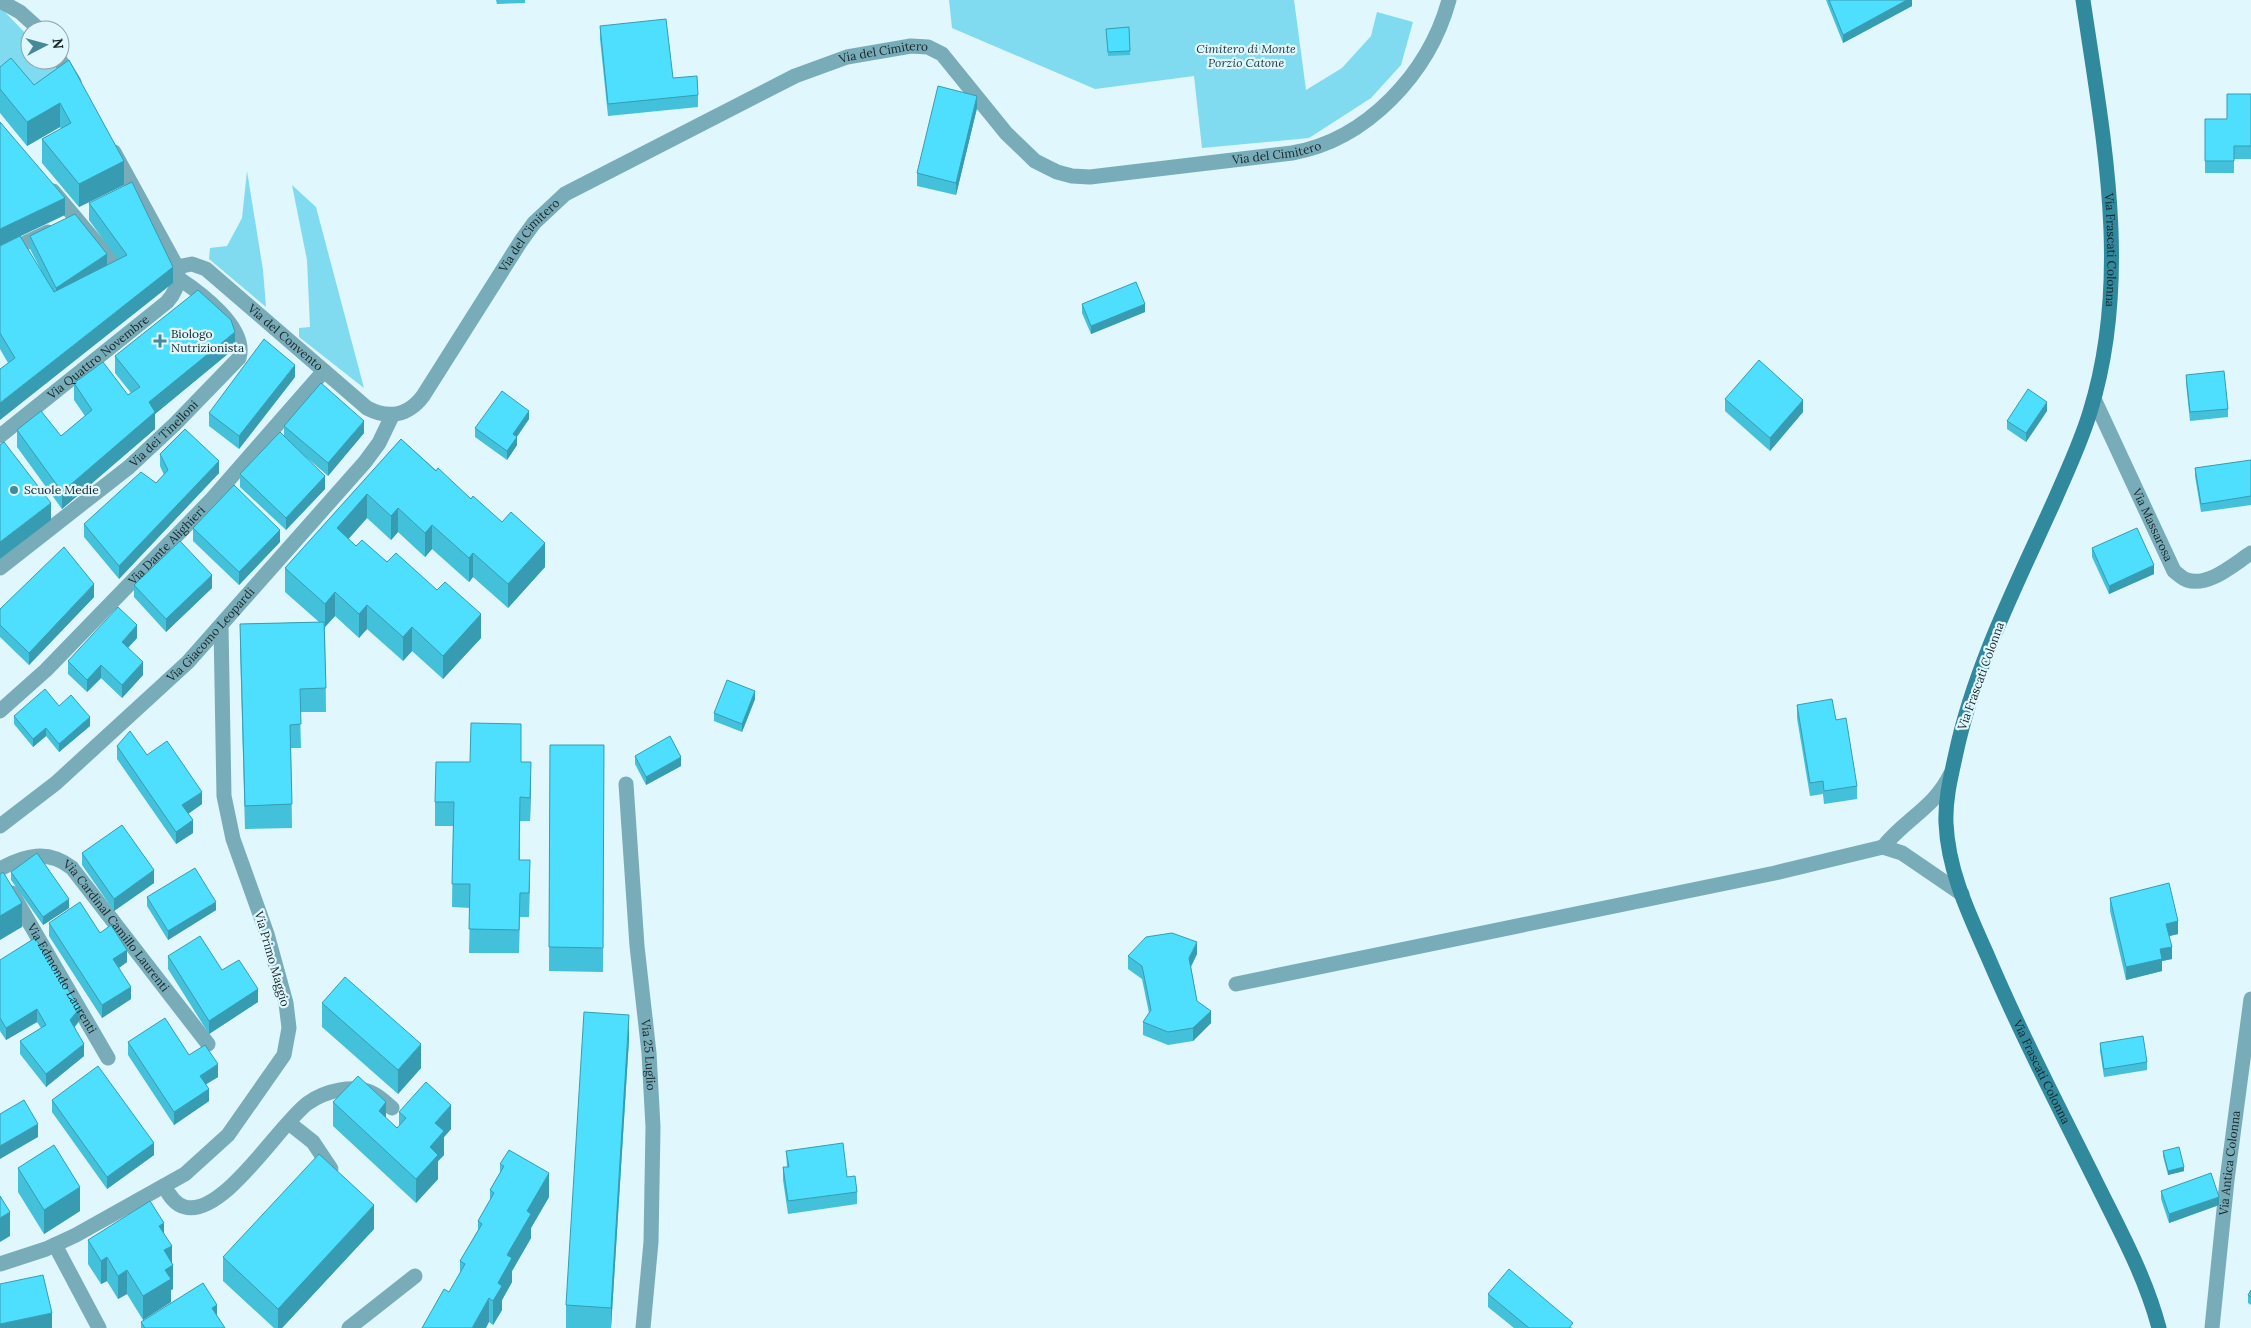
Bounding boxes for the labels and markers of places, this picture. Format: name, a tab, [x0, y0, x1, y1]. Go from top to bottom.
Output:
place label: Biologo Nutrizionista	[171, 326, 244, 355]
marker: Biologo Nutrizionista	[153, 334, 167, 348]
place label: Scuole Medie	[24, 482, 99, 497]
marker: Scuole Medie	[8, 484, 20, 496]

